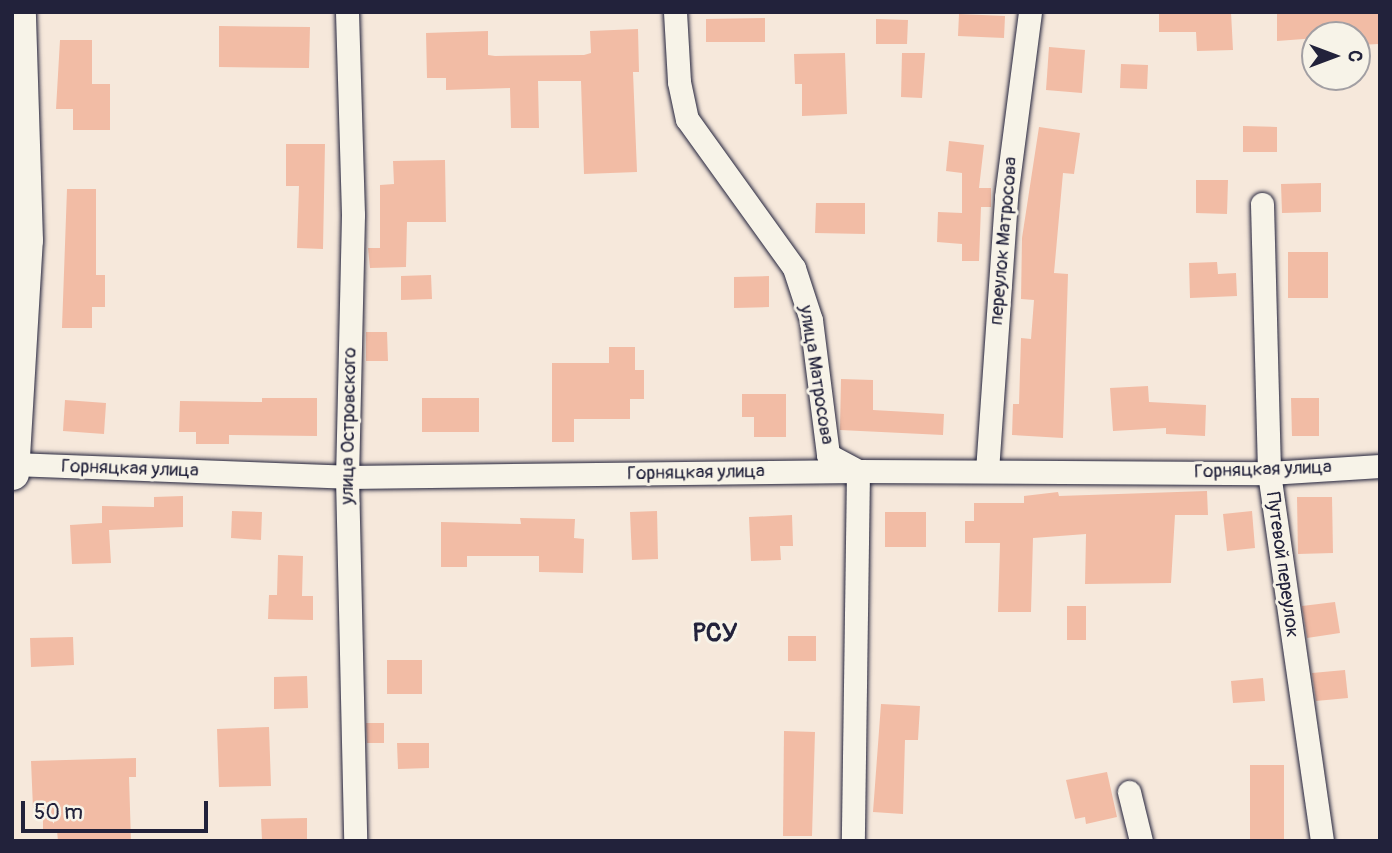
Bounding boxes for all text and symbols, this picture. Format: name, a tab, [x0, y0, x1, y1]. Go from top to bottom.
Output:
north arrow	[1301, 21, 1371, 91]
text: С	[1343, 50, 1367, 62]
street label: переулок Матросова	[985, 156, 1023, 326]
street label: улица Матросова	[794, 304, 838, 446]
street label: улица Островского	[336, 347, 362, 505]
street label: Горняцкая улица	[61, 455, 199, 483]
street label: Горняцкая улица	[1194, 456, 1332, 484]
street label: Горняцкая улица	[627, 460, 765, 486]
street label: Путевой переулок	[1261, 491, 1303, 639]
district label: РСУ	[693, 618, 737, 650]
scale bar	[24, 786, 212, 830]
text: 50 m	[34, 799, 83, 826]

